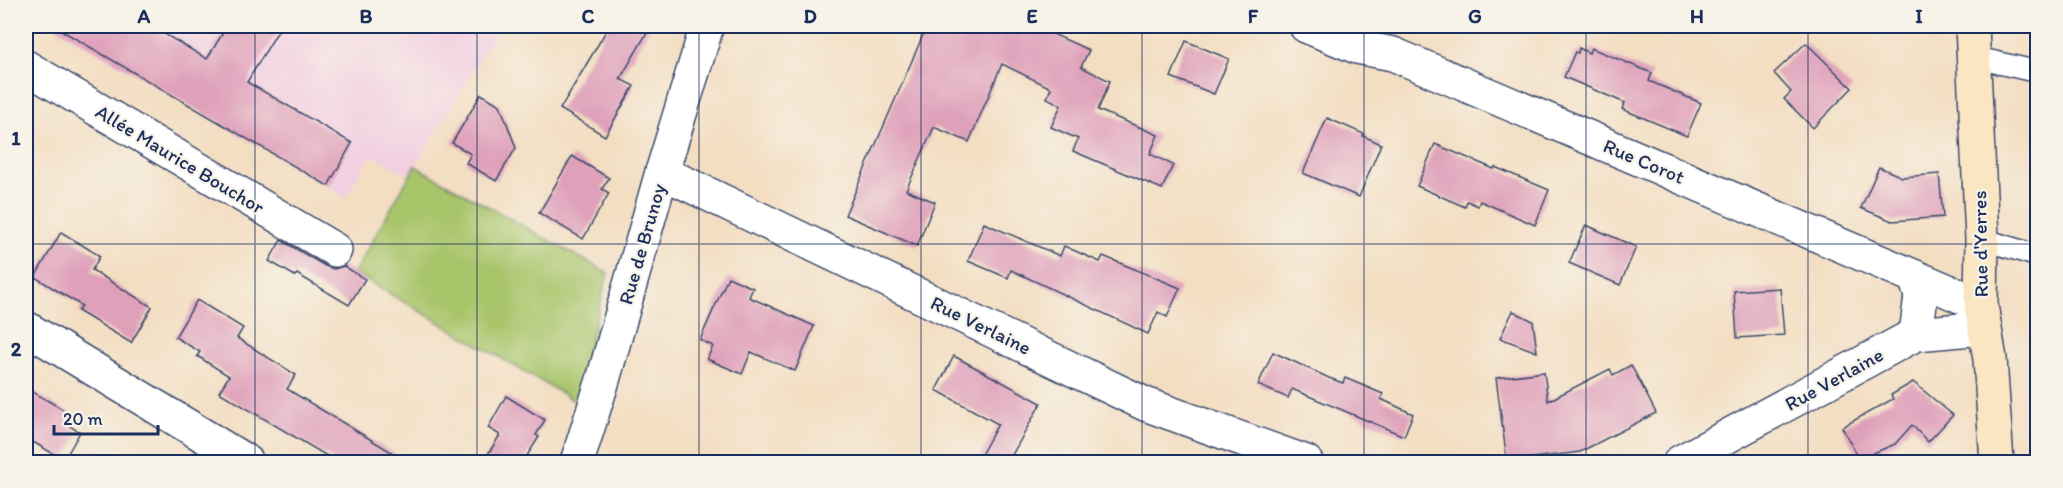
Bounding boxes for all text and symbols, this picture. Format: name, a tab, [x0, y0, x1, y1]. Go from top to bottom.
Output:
text: A	[137, 4, 151, 28]
text: B	[360, 4, 373, 28]
text: C	[582, 4, 595, 28]
text: D	[803, 4, 817, 28]
text: E	[1026, 4, 1038, 28]
text: F	[1248, 4, 1259, 28]
text: G	[1468, 4, 1482, 28]
text: H	[1690, 4, 1704, 28]
text: I	[1915, 4, 1923, 28]
street label: Allée Maurice Bouchor	[91, 99, 269, 219]
text: 1	[11, 126, 21, 150]
street label: Rue Corot	[1600, 133, 1689, 189]
street label: Rue de Brunoy	[613, 180, 671, 307]
street label: Rue d'Yerres	[1967, 190, 1993, 298]
street label: Rue Verlaine	[927, 290, 1035, 360]
text: 2	[11, 337, 22, 361]
street label: Rue Verlaine	[1781, 342, 1887, 416]
scale bar	[54, 398, 158, 436]
text: 20 m	[63, 408, 103, 430]

